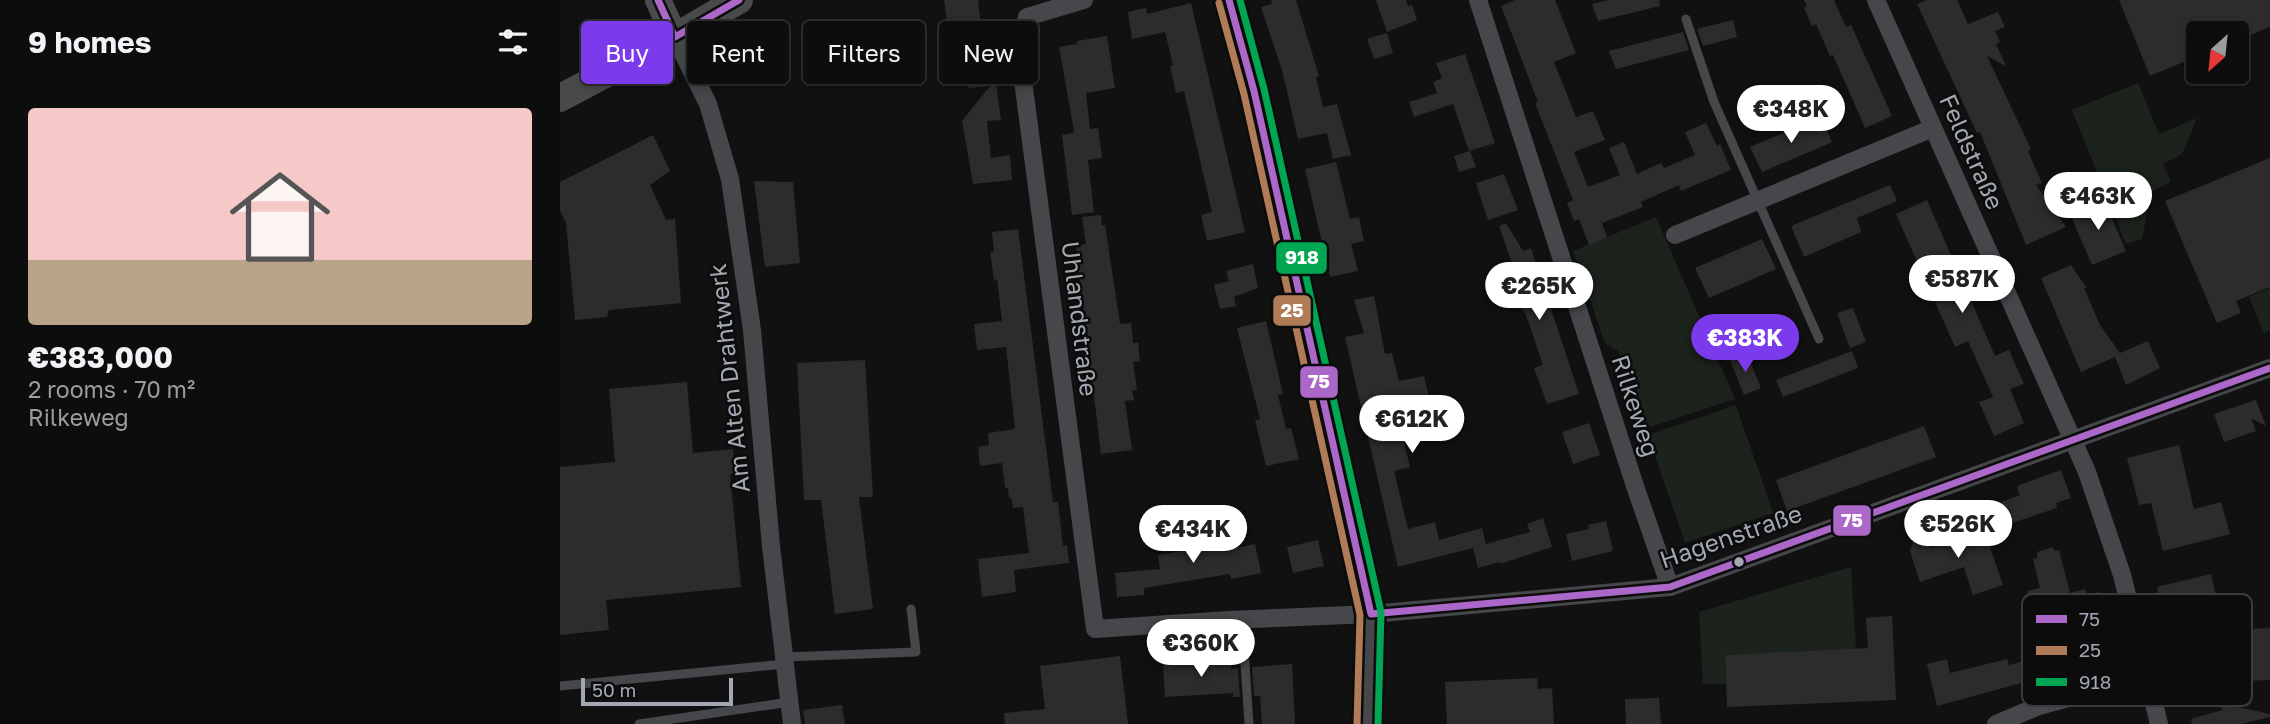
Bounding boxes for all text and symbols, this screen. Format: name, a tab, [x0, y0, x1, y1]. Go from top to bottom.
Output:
chip: Buy	[581, 21, 673, 84]
chip: Rent	[687, 21, 789, 84]
chip: Filters	[803, 21, 925, 84]
chip: New	[939, 21, 1038, 84]
north arrow	[2186, 21, 2249, 84]
map controls	[2186, 21, 2249, 84]
icon: filters	[494, 23, 532, 61]
text: 9 homes	[28, 24, 151, 60]
pin: €348K	[1742, 86, 1840, 145]
street label: Feldstraße	[1934, 89, 2011, 213]
text: €348K	[1753, 94, 1829, 122]
icon: home	[217, 154, 343, 280]
pin: €463K	[2049, 173, 2147, 232]
text: €463K	[2060, 181, 2136, 209]
street label: Uhlandstraße	[1057, 240, 1104, 398]
line badge: 918	[1275, 241, 1328, 275]
text: 918	[1285, 245, 1319, 268]
pin: €587K	[1913, 256, 2011, 315]
street label: Am Alten Drahtwerk	[702, 262, 755, 494]
pin: €265K	[1490, 262, 1588, 322]
text: €587K	[1925, 264, 1999, 292]
text: €265K	[1501, 271, 1577, 299]
line badge: 25	[1272, 294, 1312, 327]
text: 25	[1280, 298, 1304, 321]
pin: €383K	[1696, 314, 1794, 374]
text: €383K	[1707, 323, 1783, 351]
text: €383,000	[28, 339, 173, 375]
street label: Rilkeweg	[1606, 351, 1666, 460]
line badge: 75	[1299, 365, 1339, 399]
text: 75	[1308, 369, 1330, 392]
text: 2 rooms · 70 m²	[28, 375, 195, 403]
pin: €612K	[1363, 396, 1461, 455]
text: Rilkeweg	[28, 403, 129, 431]
text: €612K	[1375, 404, 1449, 432]
street label: Hagenstraße	[1656, 498, 1805, 573]
pin: €526K	[1909, 500, 2007, 560]
line badge: 75	[1832, 504, 1872, 537]
pin: €434K	[1144, 505, 1242, 565]
text: 75	[1841, 508, 1863, 531]
text: €526K	[1920, 509, 1996, 537]
text: €434K	[1155, 514, 1231, 542]
unlabelled marker	[1732, 555, 1746, 569]
legend	[2022, 594, 2252, 706]
text: 75	[2079, 607, 2100, 630]
pin: €360K	[1152, 620, 1250, 679]
text: €360K	[1163, 628, 1239, 656]
text: 25	[2079, 638, 2101, 661]
text: 918	[2079, 670, 2111, 693]
scale bar	[581, 675, 733, 707]
text: 50 m	[592, 678, 636, 701]

